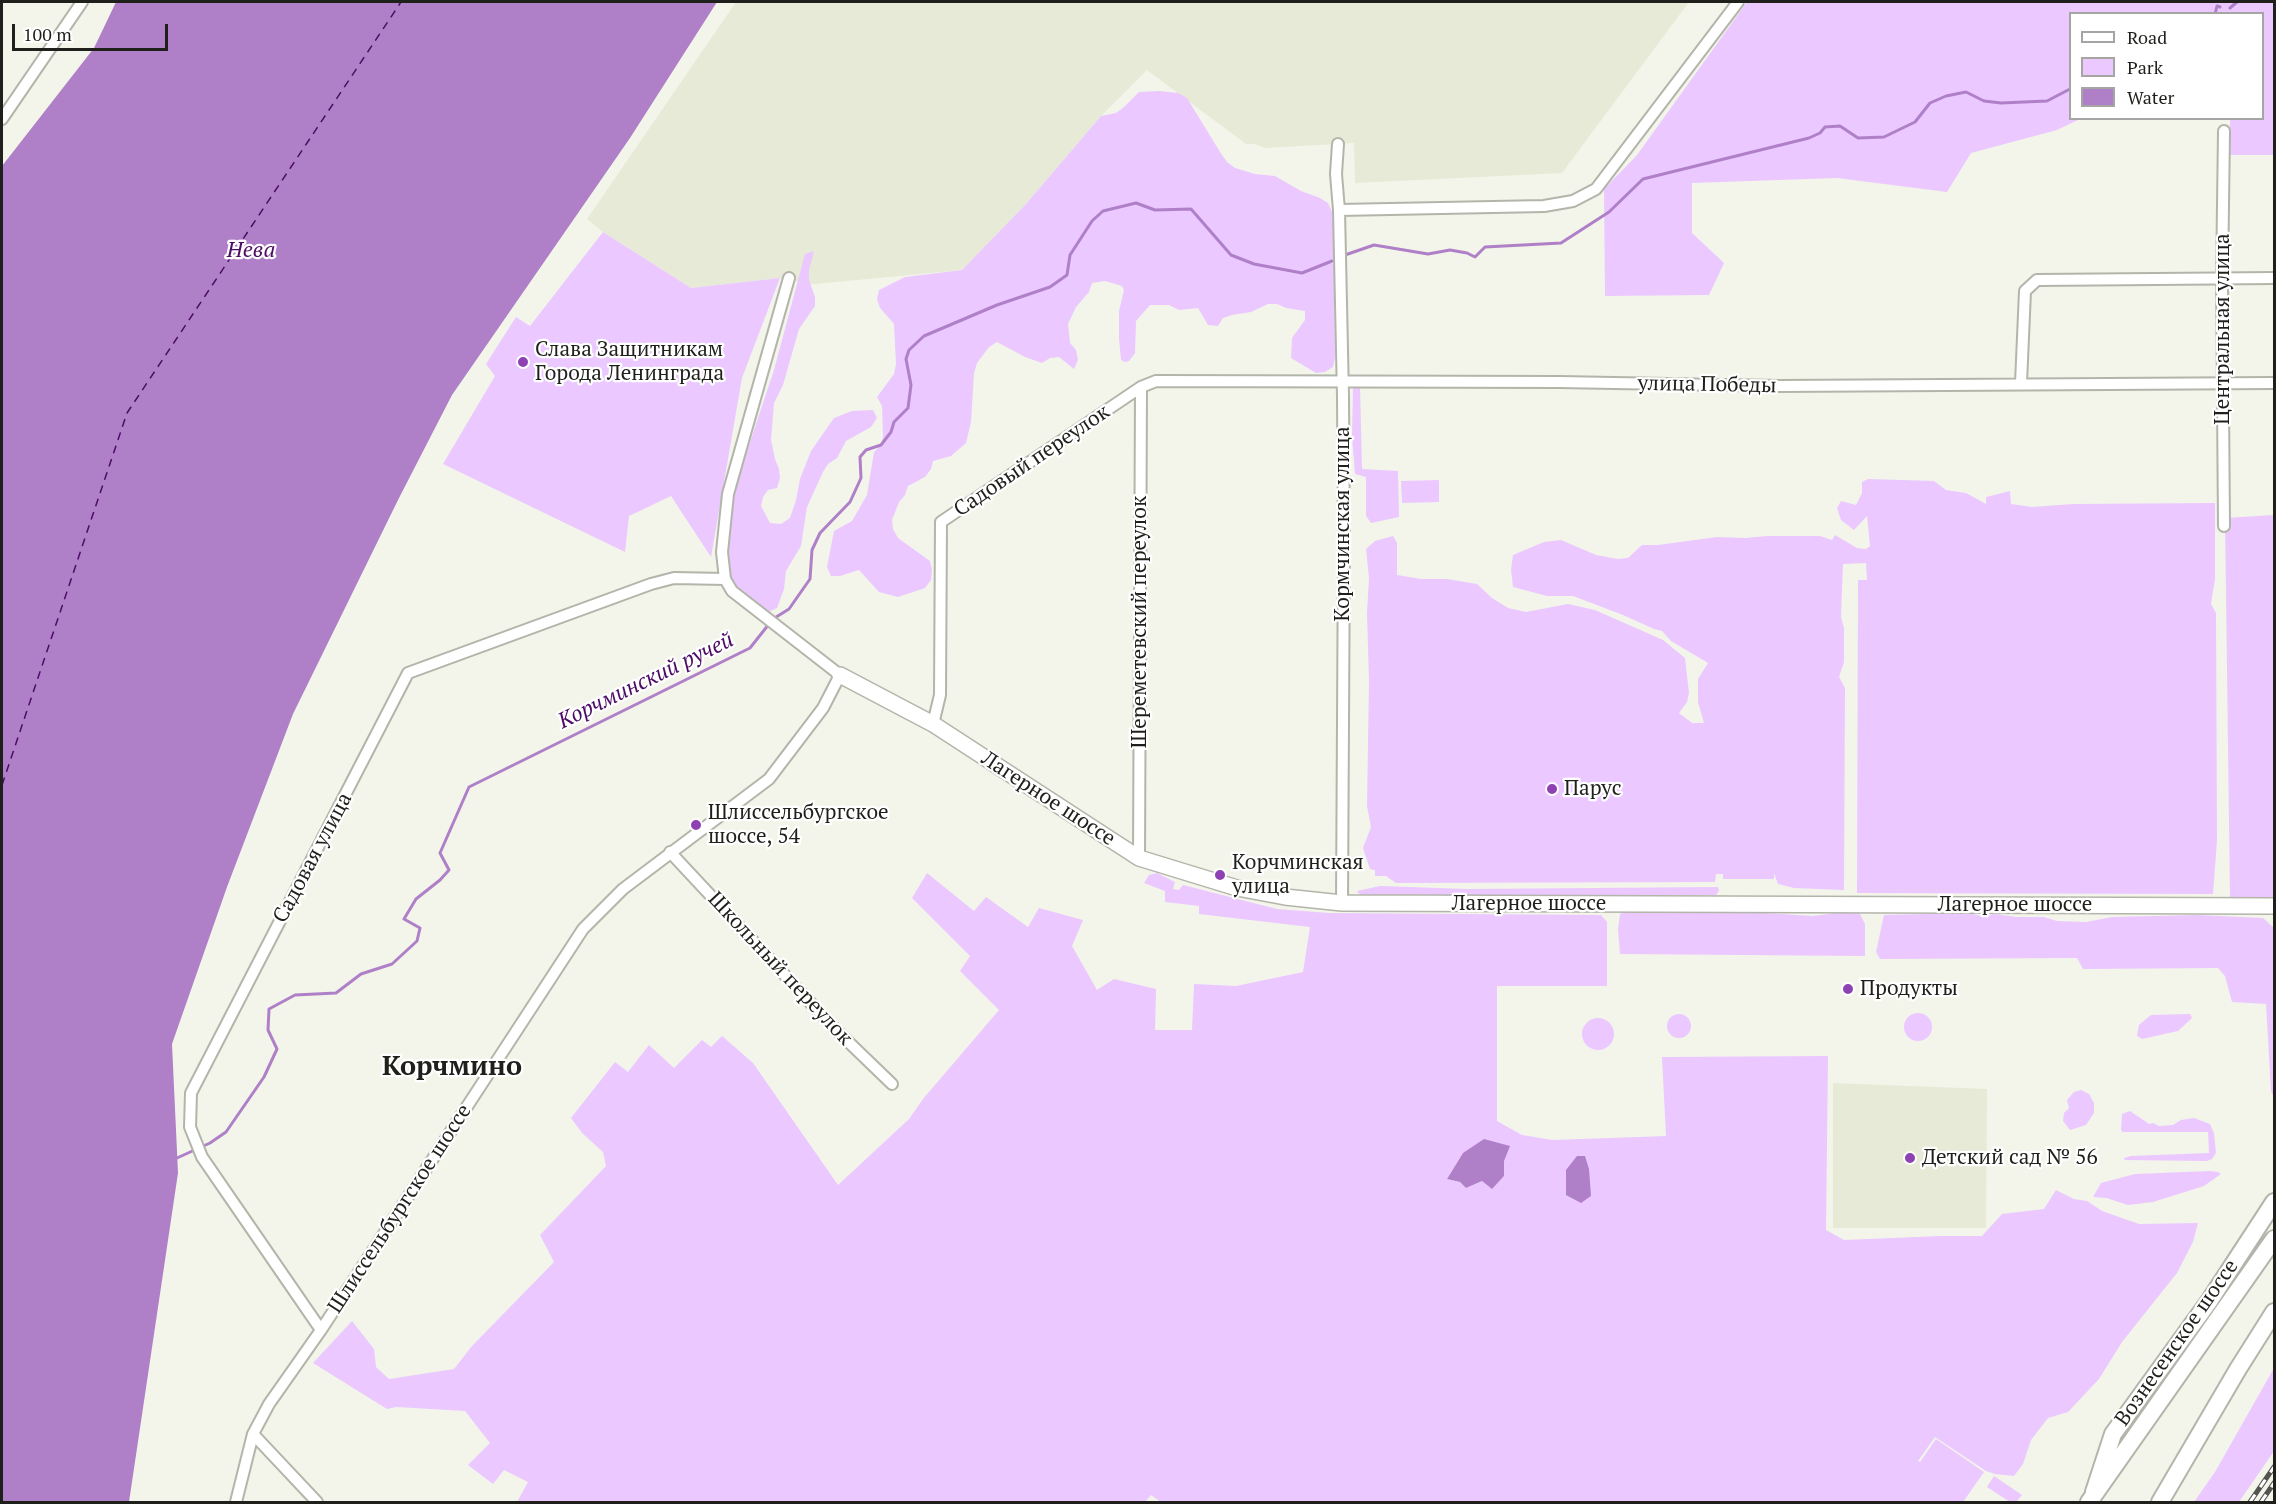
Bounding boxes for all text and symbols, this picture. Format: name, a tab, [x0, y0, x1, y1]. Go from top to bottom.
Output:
scale bar	[15, 12, 171, 50]
legend	[2069, 12, 2264, 120]
text: 100 m	[23, 22, 72, 46]
text: Road	[2127, 25, 2167, 49]
text: Park	[2127, 55, 2163, 79]
text: Water	[2127, 85, 2174, 109]
street label: Центральная улица	[2210, 233, 2236, 425]
water label: Нева	[227, 238, 275, 264]
place label: Слава Защитникам Города Ленинграда	[535, 337, 724, 387]
marker: Слава Защитникам Города Ленинграда	[516, 355, 530, 369]
street label: улица Победы	[1637, 371, 1777, 399]
street label: Садовый переулок	[949, 400, 1115, 522]
street label: Кормчинская улица	[1330, 426, 1356, 622]
street label: Шереметевский переулок	[1127, 496, 1153, 748]
water label: Корчминский ручей	[554, 627, 738, 735]
street label: Лагерное шоссе	[976, 746, 1120, 852]
place label: Парус	[1564, 776, 1621, 802]
marker: Парус	[1545, 782, 1559, 796]
street label: Садовая улица	[268, 789, 358, 927]
place label: Шлиссельбургское шоссе, 54	[708, 800, 889, 850]
marker: Шлиссельбургское шоссе, 54	[689, 818, 703, 832]
place label: Корчминская улица	[1232, 850, 1364, 900]
marker: Корчминская улица	[1213, 868, 1227, 882]
street label: Школьный переулок	[702, 887, 858, 1051]
street label: Лагерное шоссе	[1452, 891, 1606, 917]
street label: Лагерное шоссе	[1938, 892, 2092, 918]
place label: Продукты	[1860, 976, 1958, 1002]
marker: Продукты	[1841, 982, 1855, 996]
district label: Корчмино	[382, 1051, 522, 1083]
street label: Шлиссельбургское шоссе	[323, 1100, 477, 1318]
place label: Детский сад № 56	[1922, 1145, 2098, 1171]
marker: Детский сад № 56	[1903, 1151, 1917, 1165]
street label: Вознесенское шоссе	[2110, 1255, 2244, 1431]

